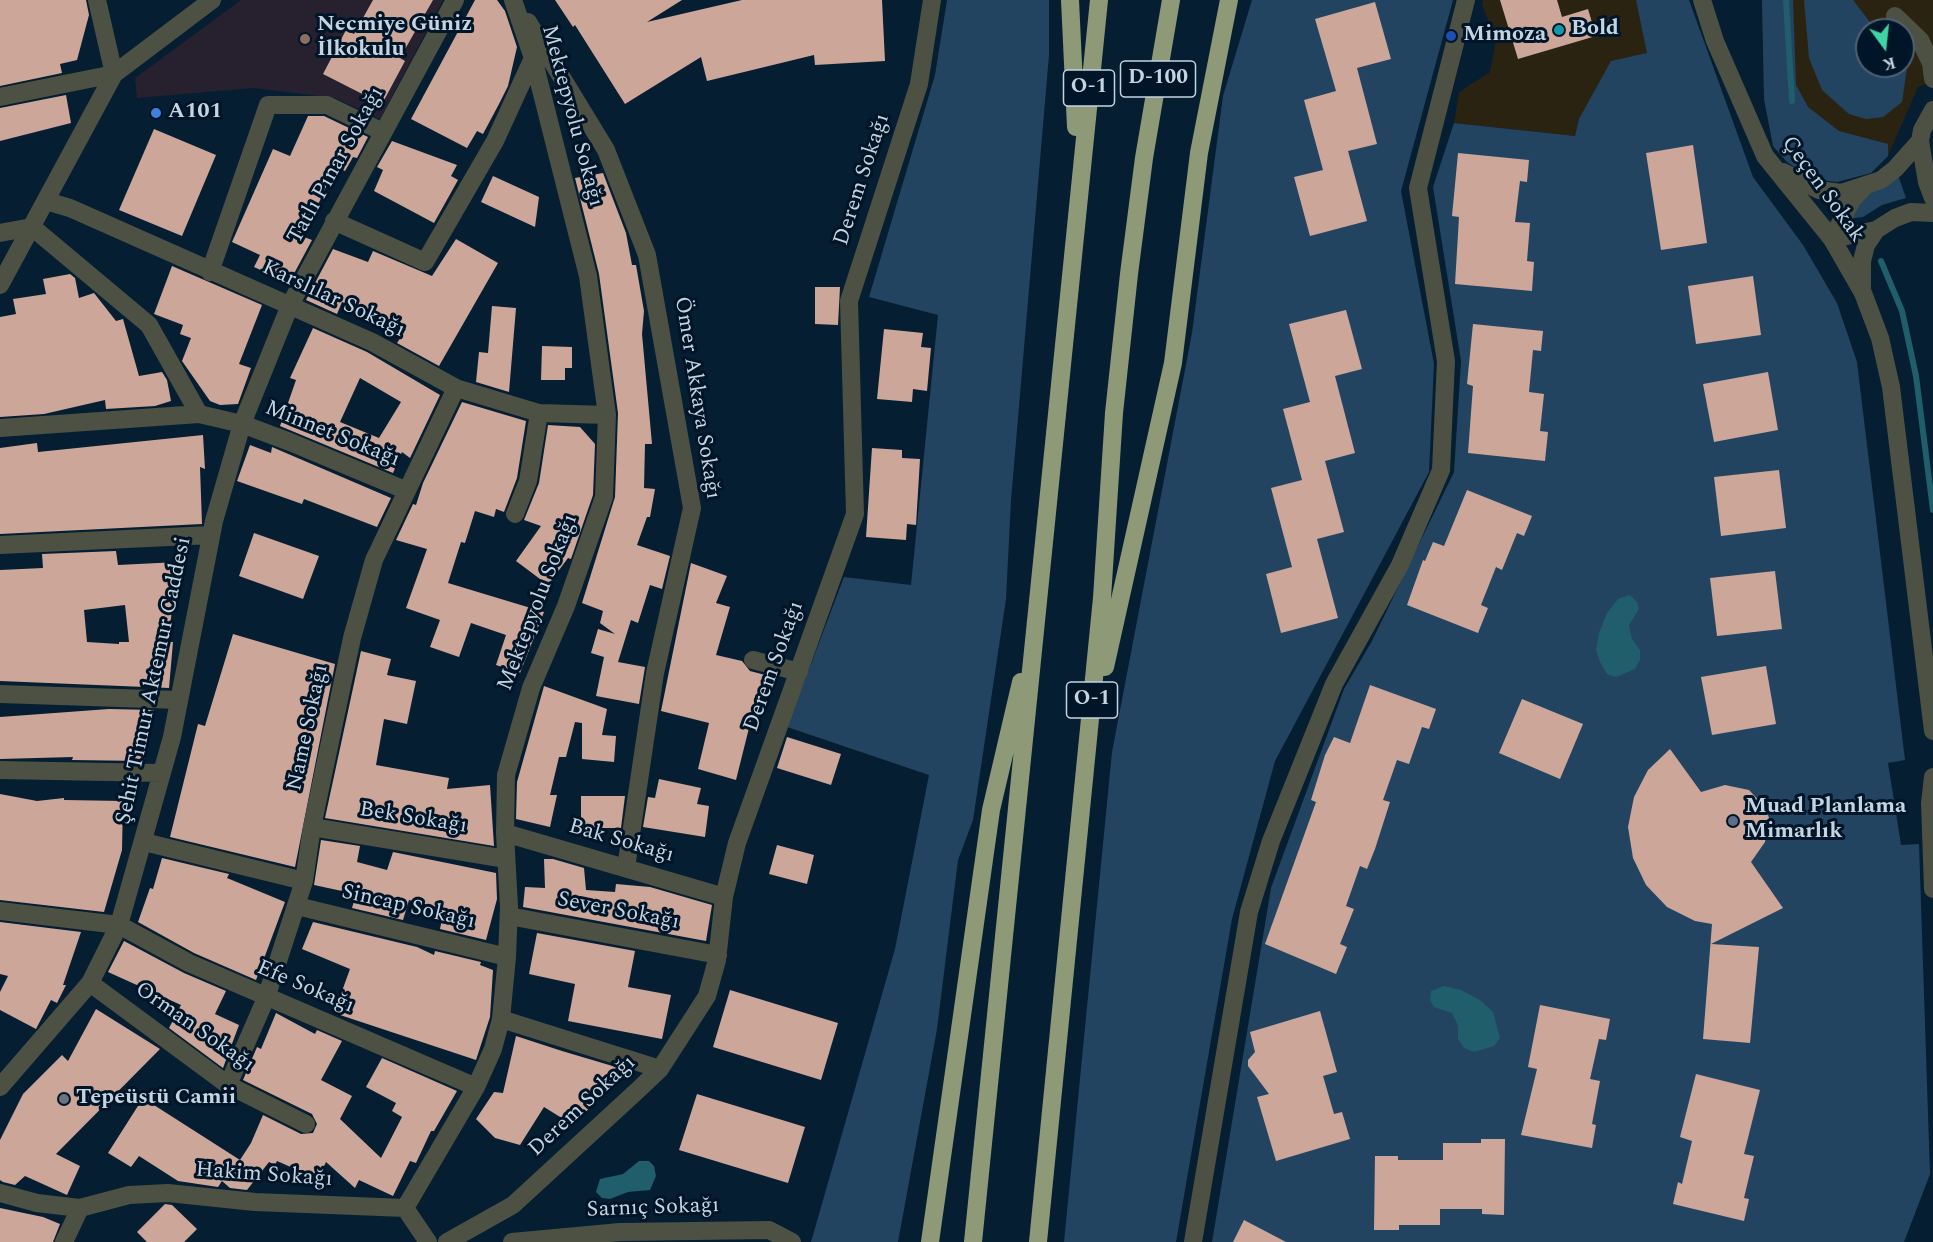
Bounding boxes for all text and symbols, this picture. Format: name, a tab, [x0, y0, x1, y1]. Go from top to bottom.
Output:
place label: Necmiye Güniz İlkokulu	[317, 13, 472, 64]
place label: Bold	[1571, 17, 1619, 43]
north arrow	[1855, 18, 1915, 78]
street label: Mektepyolu Sokağı	[534, 22, 608, 210]
place label: Mimoza	[1463, 23, 1546, 49]
marker: Bold	[1552, 23, 1566, 37]
marker: Mimoza	[1444, 29, 1458, 43]
marker: Necmiye Güniz İlkokulu	[298, 32, 312, 46]
text: K	[1880, 50, 1898, 77]
road number: D-100	[1120, 61, 1196, 97]
road number: O-1	[1064, 70, 1114, 106]
street label: Tatlı Pınar Sokağı	[283, 83, 391, 249]
place label: A101	[168, 100, 222, 126]
marker: A101	[149, 106, 163, 120]
street label: Derem Sokağı	[829, 111, 897, 249]
street label: Çeçen Sokak	[1775, 132, 1869, 248]
street label: Karslılar Sokağı	[257, 255, 409, 345]
street label: Ömer Akkaya Sokağı	[667, 295, 725, 501]
street label: Minnet Sokağı	[261, 396, 403, 474]
street label: Mektepyolu Sokağı	[493, 511, 585, 695]
street label: Şehit Timur Aktemur Caddesi	[112, 535, 198, 827]
street label: Derem Sokağı	[739, 598, 811, 736]
street label: Name Sokağı	[283, 662, 335, 794]
road number: O-1	[1066, 682, 1118, 718]
place label: Muad Planlama Mimarlık	[1745, 795, 1906, 846]
street label: Bek Sokağı	[357, 797, 469, 841]
street label: Bak Sokağı	[565, 814, 677, 870]
marker: Muad Planlama Mimarlık	[1726, 814, 1740, 828]
street label: Sincap Sokağı	[339, 880, 477, 936]
street label: Sever Sokağı	[555, 887, 681, 937]
street label: Efe Sokağı	[252, 956, 358, 1020]
street label: Orman Sokağı	[129, 977, 259, 1079]
street label: Derem Sokağı	[524, 1051, 642, 1163]
place label: Tepeüstü Camii	[76, 1086, 236, 1112]
marker: Tepeüstü Camii	[57, 1092, 71, 1106]
street label: Hakim Sokağı	[195, 1158, 333, 1194]
street label: Sarnıç Sokağı	[586, 1193, 720, 1225]

